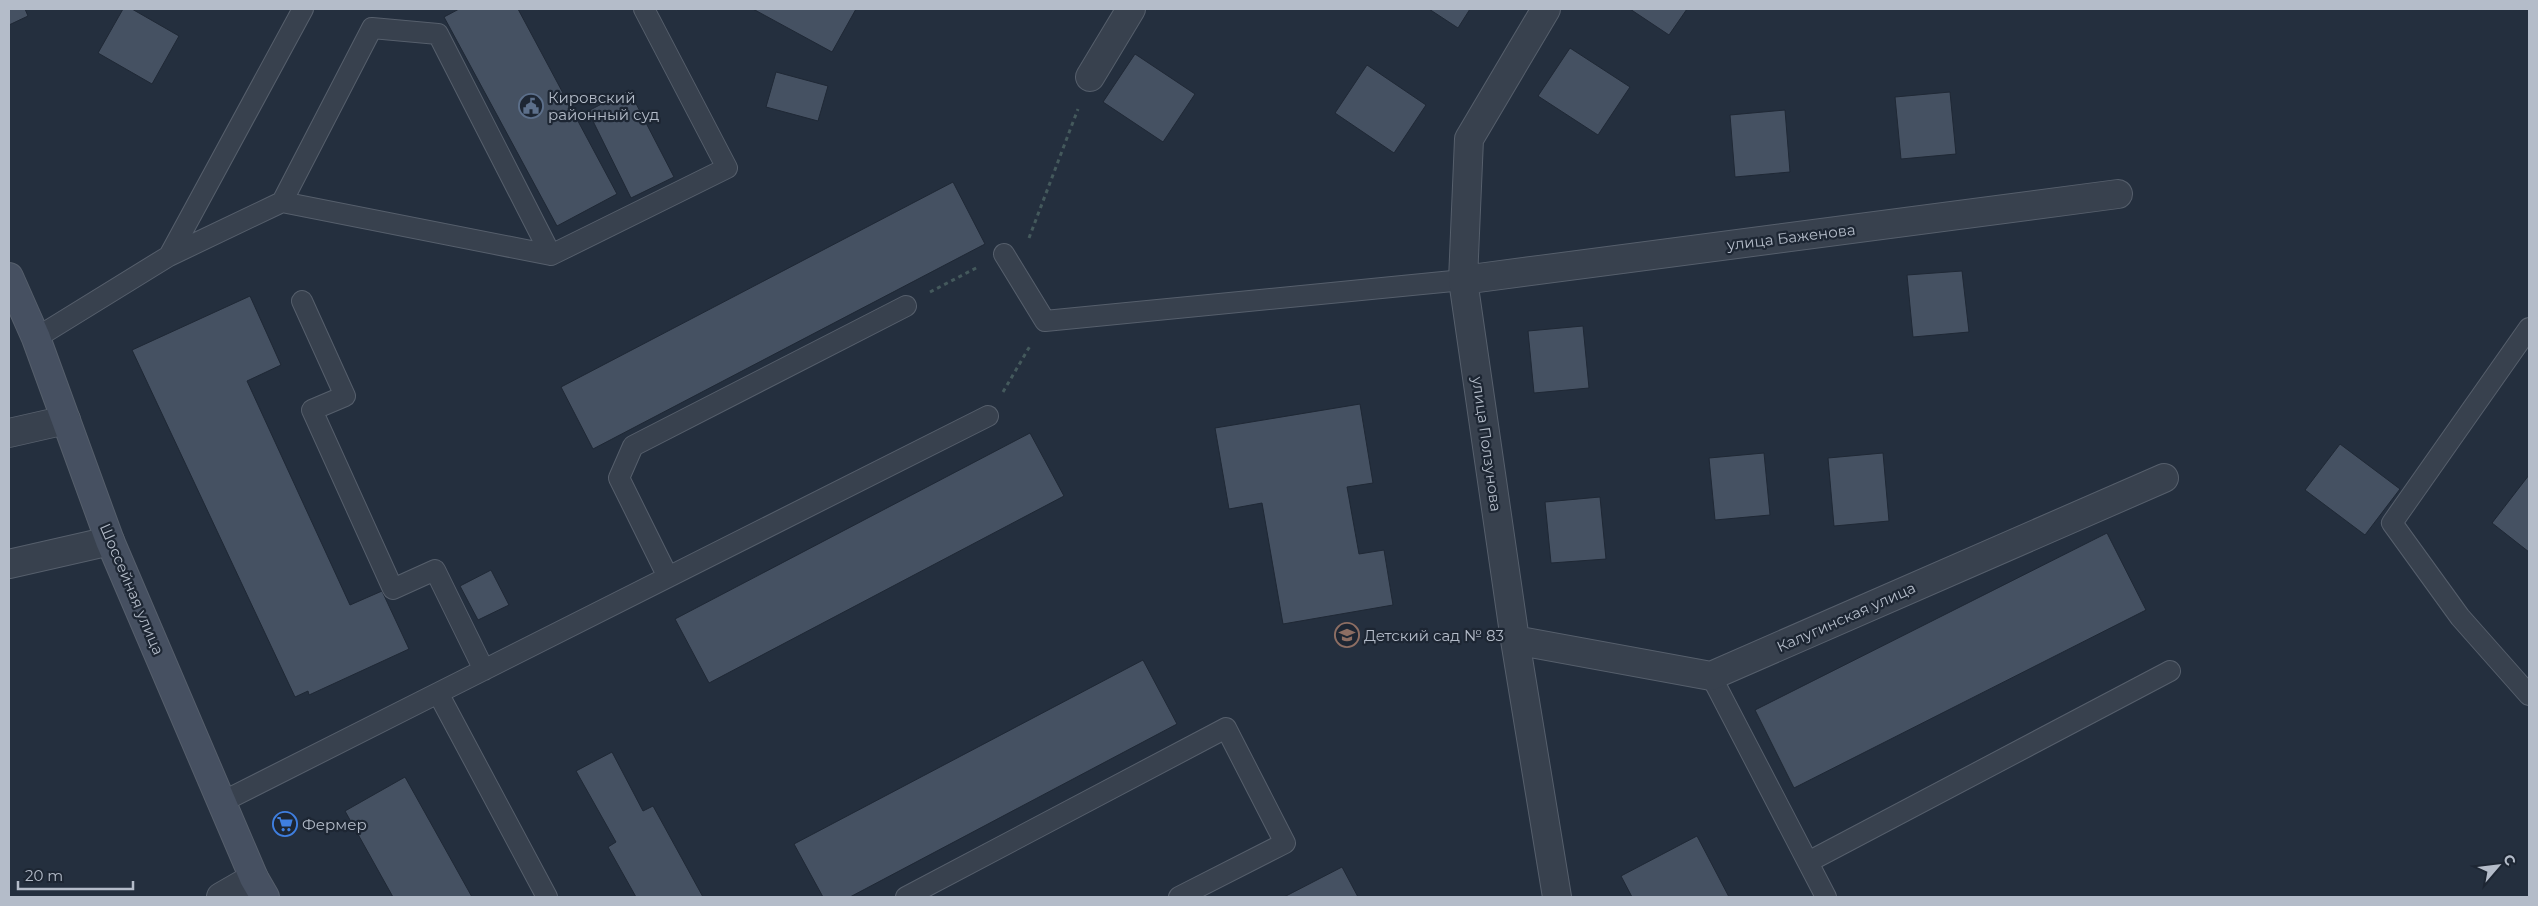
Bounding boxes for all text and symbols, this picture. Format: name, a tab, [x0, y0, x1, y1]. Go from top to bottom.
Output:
place label: Кировский районный суд	[548, 88, 659, 124]
public building icon: Кировский районный суд	[518, 93, 544, 119]
street label: улица Баженова	[1725, 220, 1856, 254]
street label: улица Ползунова	[1468, 374, 1506, 513]
street label: Шоссейная улица	[96, 520, 168, 658]
street label: Калугинская улица	[1774, 578, 1918, 656]
school or university icon: Детский сад № 83	[1334, 622, 1360, 648]
place label: Детский сад № 83	[1364, 626, 1504, 645]
supermarket icon: Фермер	[272, 811, 298, 837]
place label: Фермер	[302, 815, 367, 834]
north arrow	[2473, 841, 2523, 891]
text: С	[2499, 851, 2520, 869]
scale bar	[18, 858, 132, 890]
text: 20 m	[25, 866, 63, 885]

